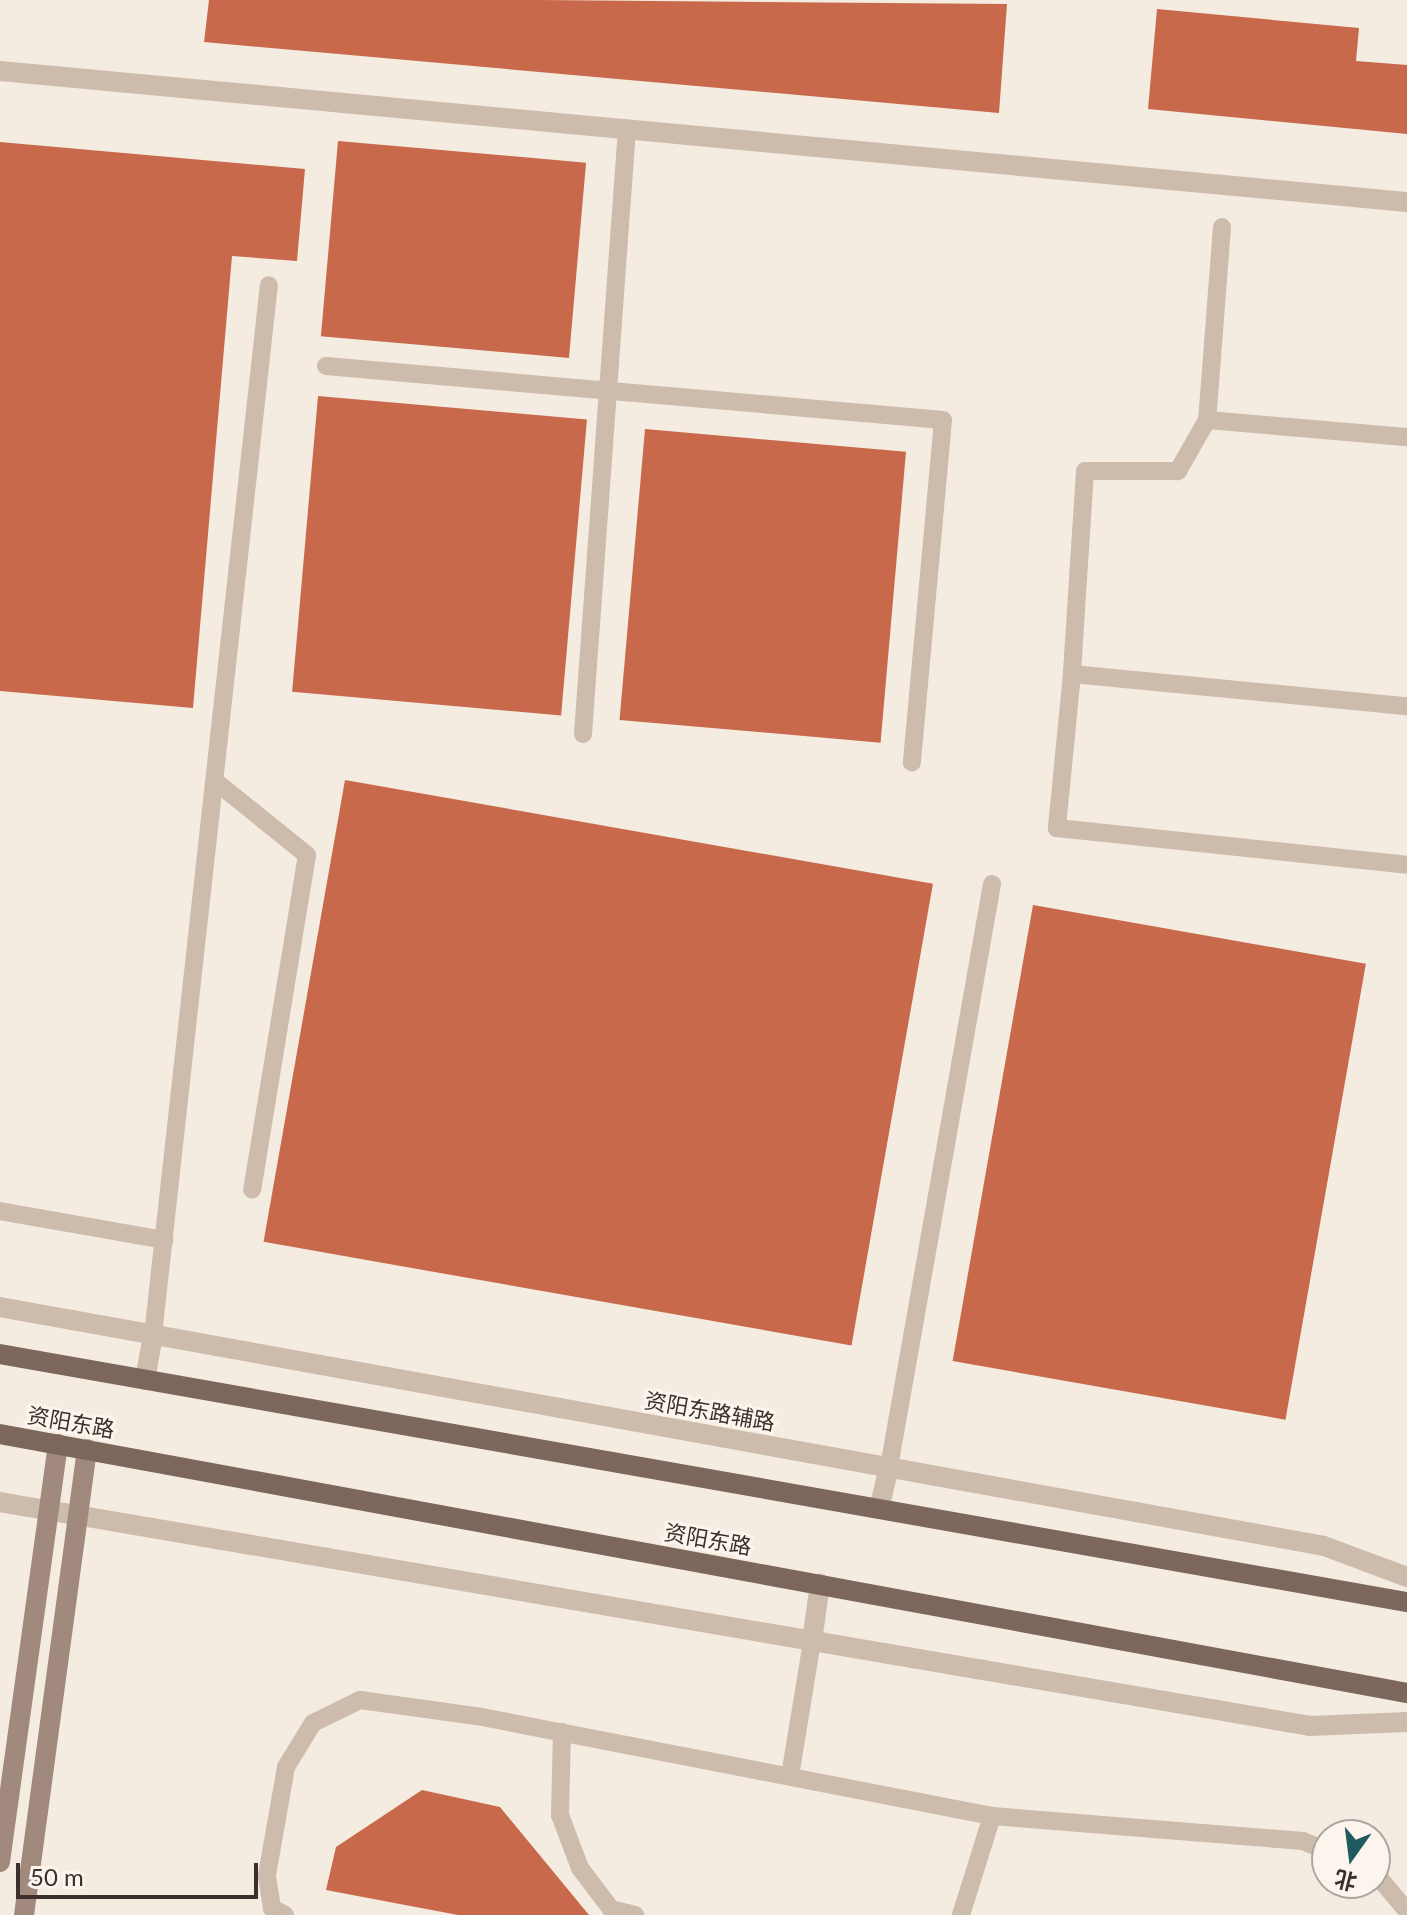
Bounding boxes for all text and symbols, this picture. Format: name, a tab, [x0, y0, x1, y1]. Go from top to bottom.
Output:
street label: 资阳东路辅路	[643, 1387, 777, 1435]
street label: 资阳东路	[25, 1401, 117, 1443]
street label: 资阳东路	[662, 1518, 754, 1560]
north arrow	[1311, 1819, 1391, 1899]
scale bar	[20, 1847, 262, 1897]
text: 50 m	[30, 1862, 84, 1891]
text: 北	[1332, 1865, 1360, 1897]

